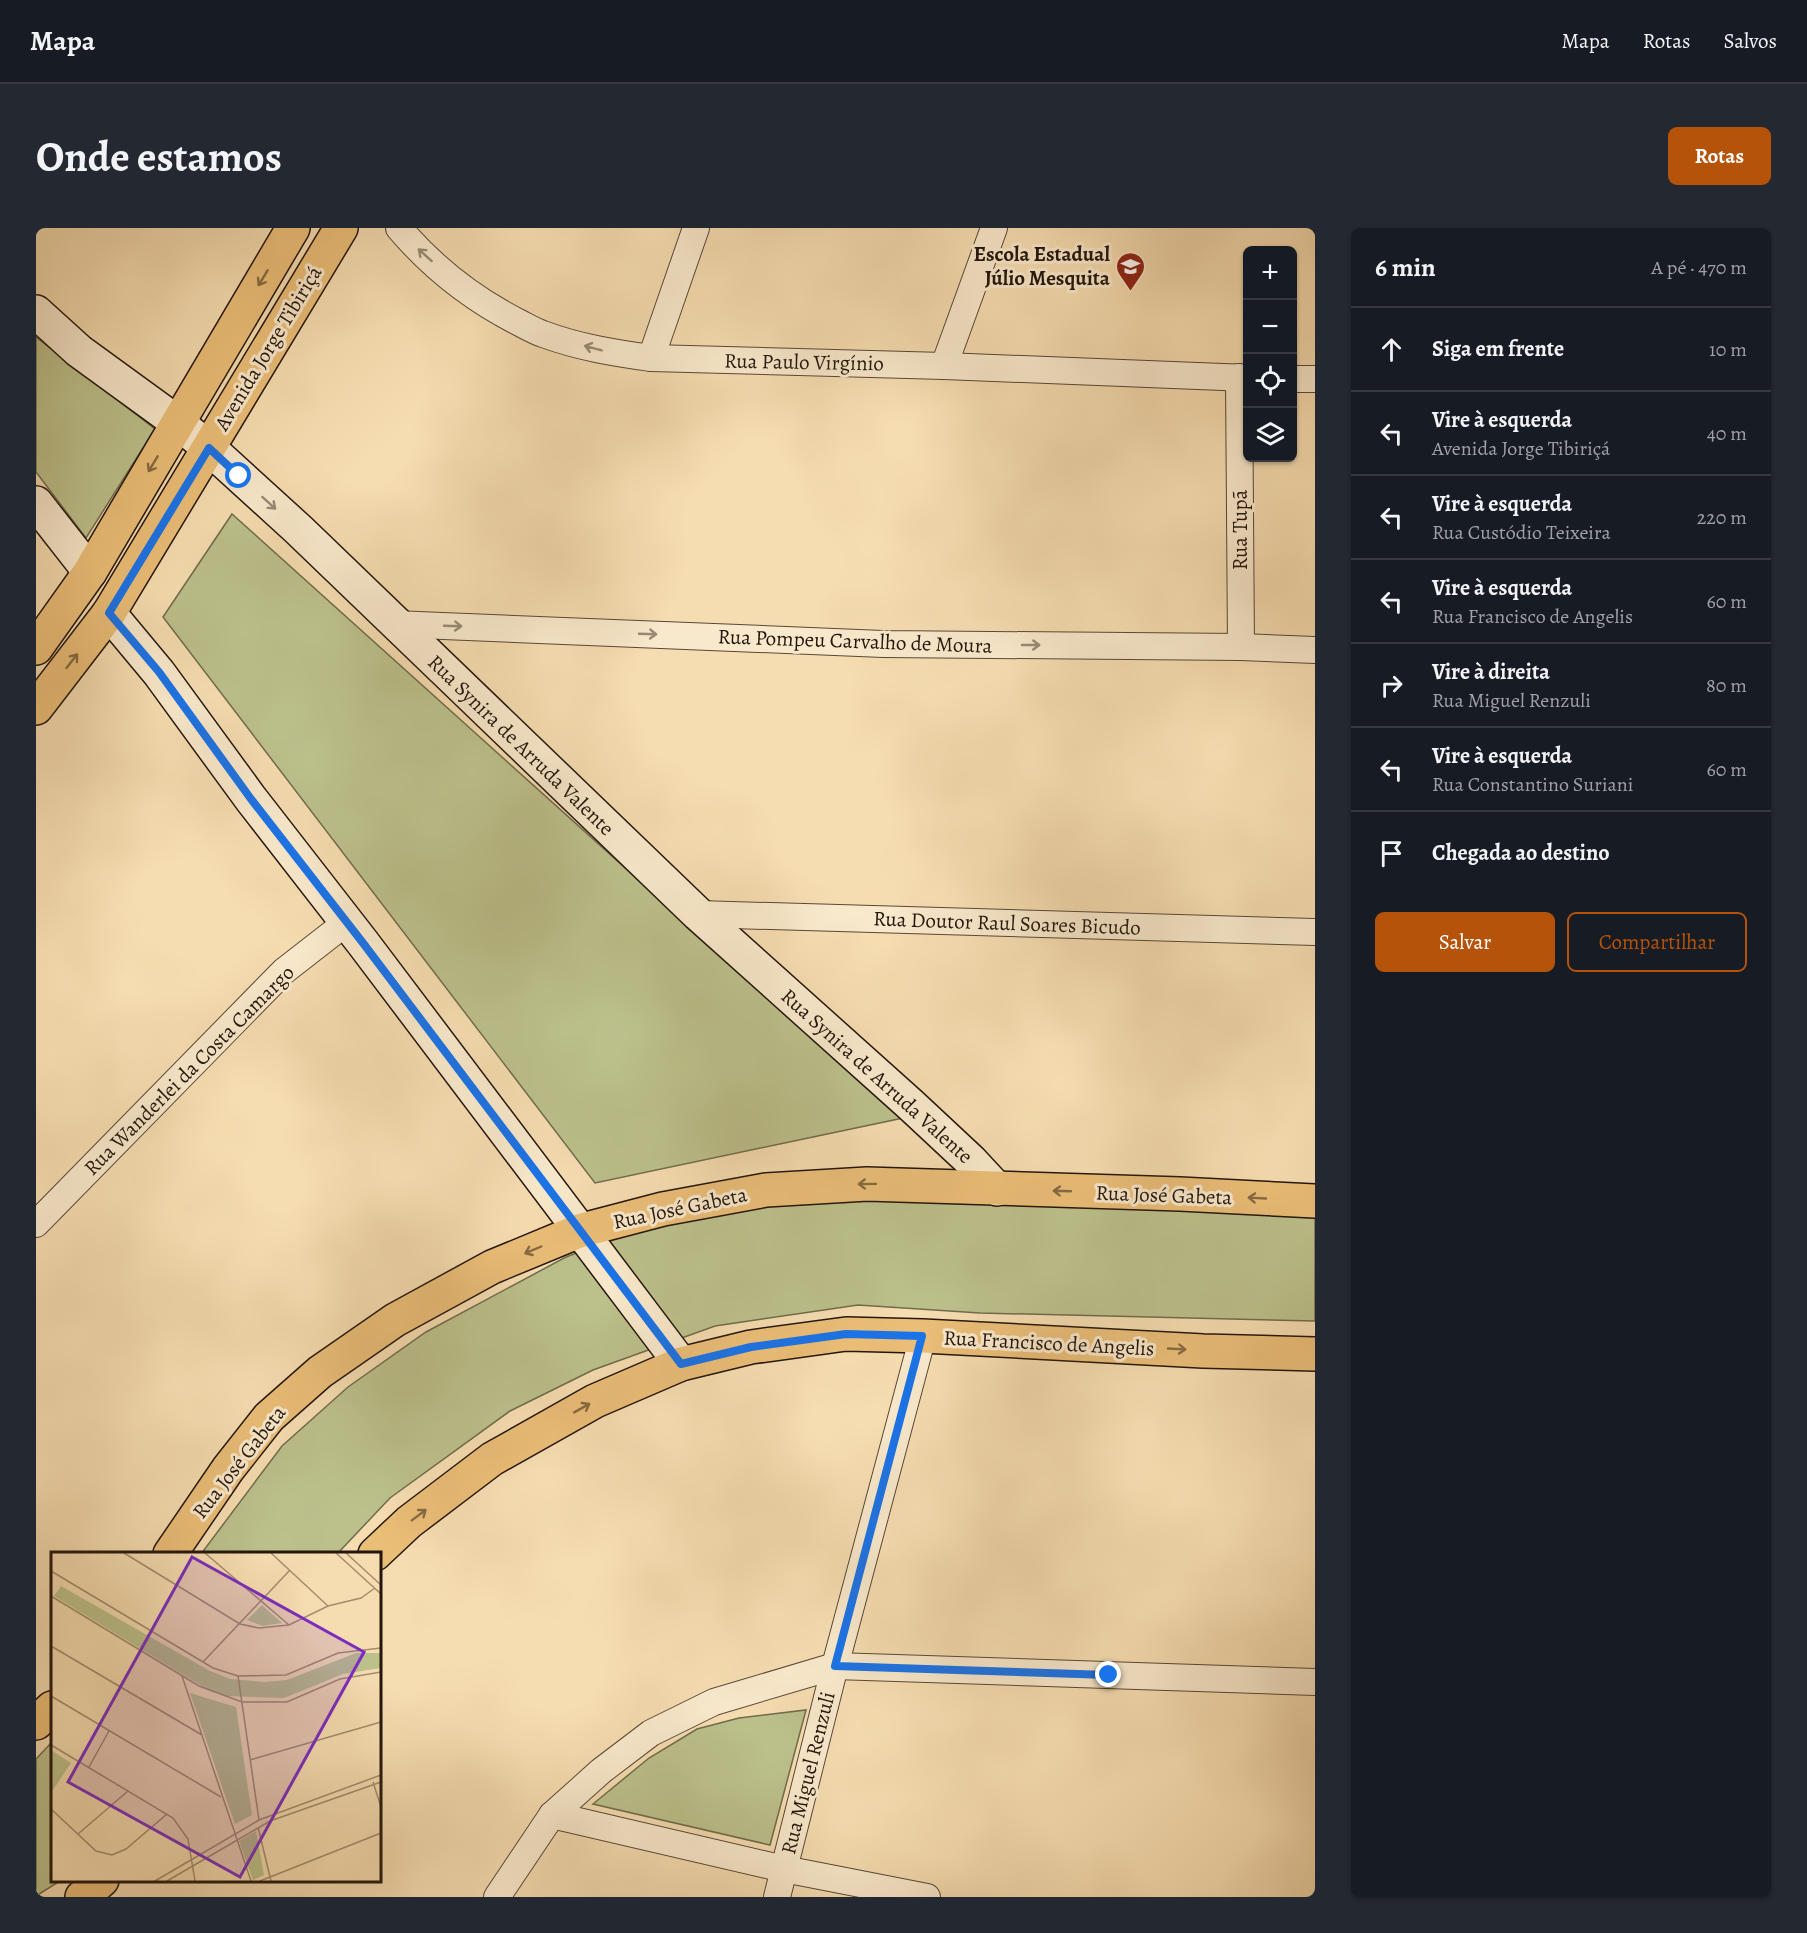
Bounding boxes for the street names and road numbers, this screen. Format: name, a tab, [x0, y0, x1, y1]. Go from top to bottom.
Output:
street label: Avenida Jorge Tibiriçá	[207, 260, 328, 436]
street label: Rua Paulo Virgínio	[724, 347, 884, 377]
street label: Rua Tupã	[1226, 489, 1254, 570]
street label: Rua Pompeu Carvalho de Moura	[717, 622, 993, 660]
street label: Rua Synira de Arruda Valente	[422, 648, 620, 842]
street label: Rua Doutor Raul Soares Bicudo	[873, 904, 1141, 942]
street label: Rua Wanderlei da Costa Camargo	[78, 959, 300, 1181]
street label: Rua Synira de Arruda Valente	[775, 982, 979, 1170]
street label: Rua José Gabeta	[1095, 1179, 1233, 1211]
street label: Rua José Gabeta	[610, 1180, 750, 1236]
street label: Rua Francisco de Angelis	[943, 1323, 1155, 1363]
street label: Rua José Gabeta	[186, 1399, 292, 1524]
street label: Rua Miguel Renzuli	[774, 1689, 842, 1857]

